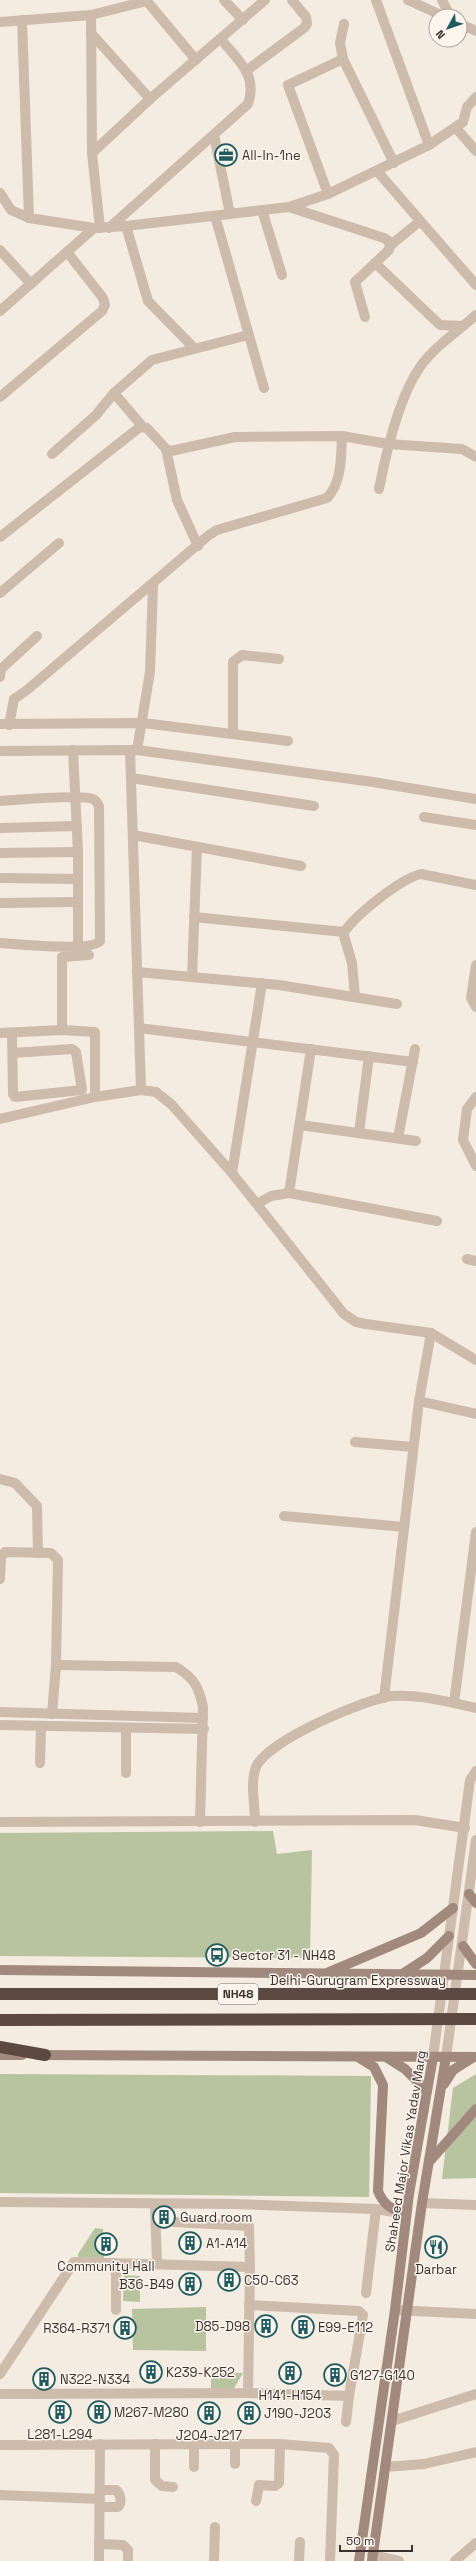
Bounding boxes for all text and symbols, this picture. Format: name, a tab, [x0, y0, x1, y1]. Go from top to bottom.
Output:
north arrow	[428, 8, 468, 48]
text: N	[433, 27, 448, 42]
office icon: All-In-1ne	[213, 142, 239, 168]
place label: All-In-1ne	[242, 147, 301, 164]
bus stop icon: Sector 31 - NH48	[204, 1942, 230, 1968]
place label: Sector 31 - NH48	[232, 1947, 336, 1964]
street label: Delhi-Gurugram Expressway	[270, 1972, 446, 1989]
road number: NH48	[218, 1984, 258, 2004]
street label: Shaheed Major Vikas Yadav Marg	[381, 2049, 430, 2253]
building icon: Guard room	[151, 2204, 177, 2230]
place label: Guard room	[180, 2209, 252, 2226]
building icon: A1-A14	[177, 2230, 203, 2256]
building icon: Community Hall	[93, 2231, 119, 2257]
restaurant icon: Darbar	[423, 2234, 449, 2260]
place label: A1-A14	[206, 2235, 247, 2252]
place label: Community Hall	[57, 2258, 155, 2275]
place label: Darbar	[415, 2261, 457, 2278]
building icon: C50-C63	[216, 2267, 242, 2293]
building icon: B36-B49	[177, 2271, 203, 2297]
place label: C50-C63	[244, 2272, 299, 2289]
place label: B36-B49	[119, 2276, 174, 2293]
building icon: D85-D98	[253, 2313, 279, 2339]
building icon: E99-E112	[290, 2314, 316, 2340]
building icon: R364-R371	[112, 2315, 138, 2341]
place label: D85-D98	[195, 2318, 250, 2335]
place label: E99-E112	[318, 2319, 373, 2336]
place label: R364-R371	[43, 2320, 110, 2337]
building icon: K239-K252	[138, 2359, 164, 2385]
building icon: H141-H154	[277, 2360, 303, 2386]
building icon: G127-G140	[322, 2362, 348, 2388]
place label: K239-K252	[166, 2364, 235, 2381]
building icon: N322-N334	[31, 2366, 57, 2392]
place label: G127-G140	[350, 2367, 415, 2384]
place label: N322-N334	[60, 2371, 130, 2388]
place label: H141-H154	[259, 2387, 322, 2404]
building icon: L281-L294	[47, 2399, 73, 2425]
building icon: M267-M280	[86, 2399, 112, 2425]
building icon: J204-J217	[196, 2400, 222, 2426]
building icon: J190-J203	[236, 2400, 262, 2426]
place label: M267-M280	[114, 2404, 189, 2421]
place label: J190-J203	[264, 2405, 331, 2422]
place label: L281-L294	[27, 2426, 93, 2443]
place label: J204-J217	[176, 2427, 242, 2444]
scale bar	[340, 2527, 412, 2553]
text: 50 m	[346, 2533, 374, 2549]

